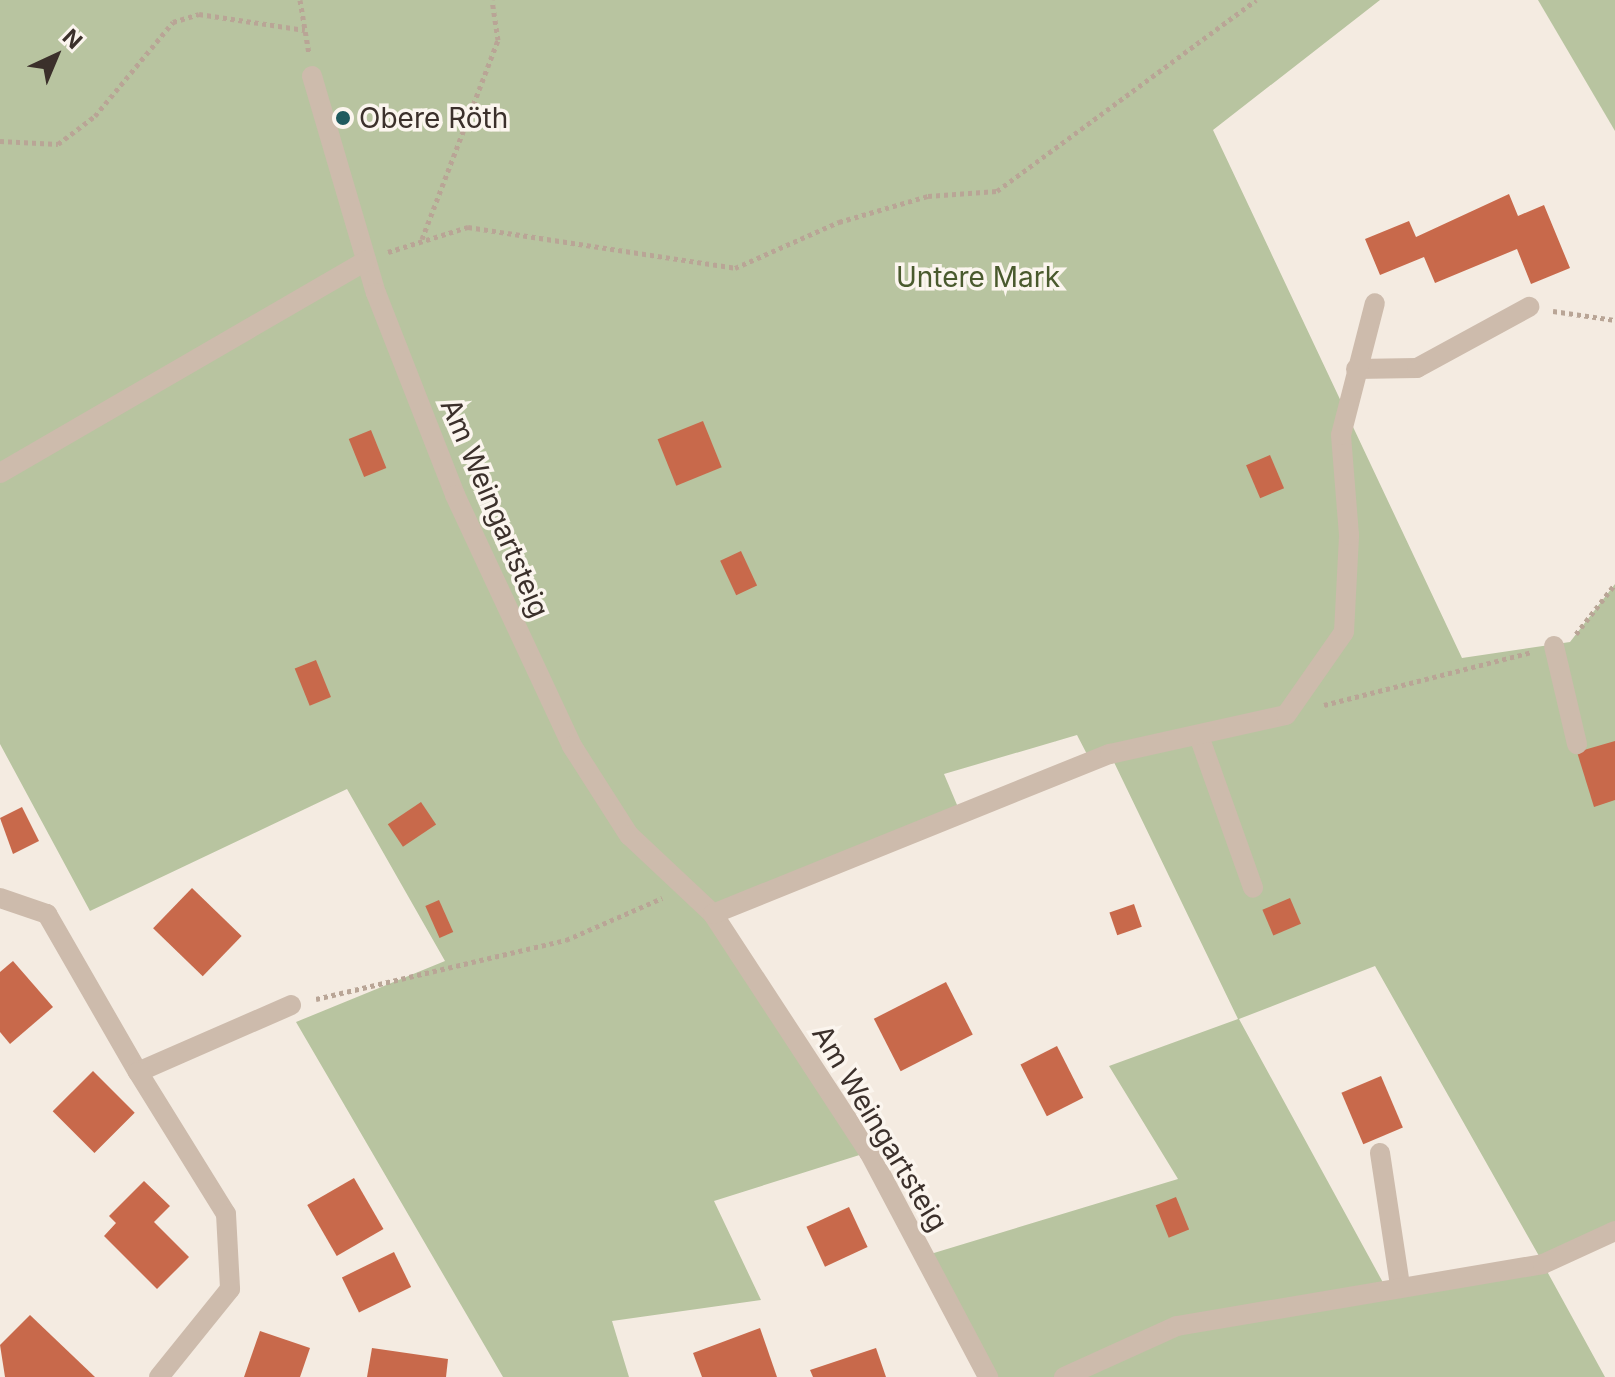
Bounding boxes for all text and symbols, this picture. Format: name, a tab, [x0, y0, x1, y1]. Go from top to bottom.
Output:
north arrow	[16, 16, 96, 96]
text: N	[58, 24, 88, 54]
place label: Obere Röth	[359, 101, 508, 135]
marker: Obere Röth	[334, 109, 352, 127]
park label: Untere Mark	[896, 260, 1060, 294]
street label: Am Weingartsteig	[434, 394, 556, 622]
street label: Am Weingartsteig	[805, 1019, 955, 1237]

